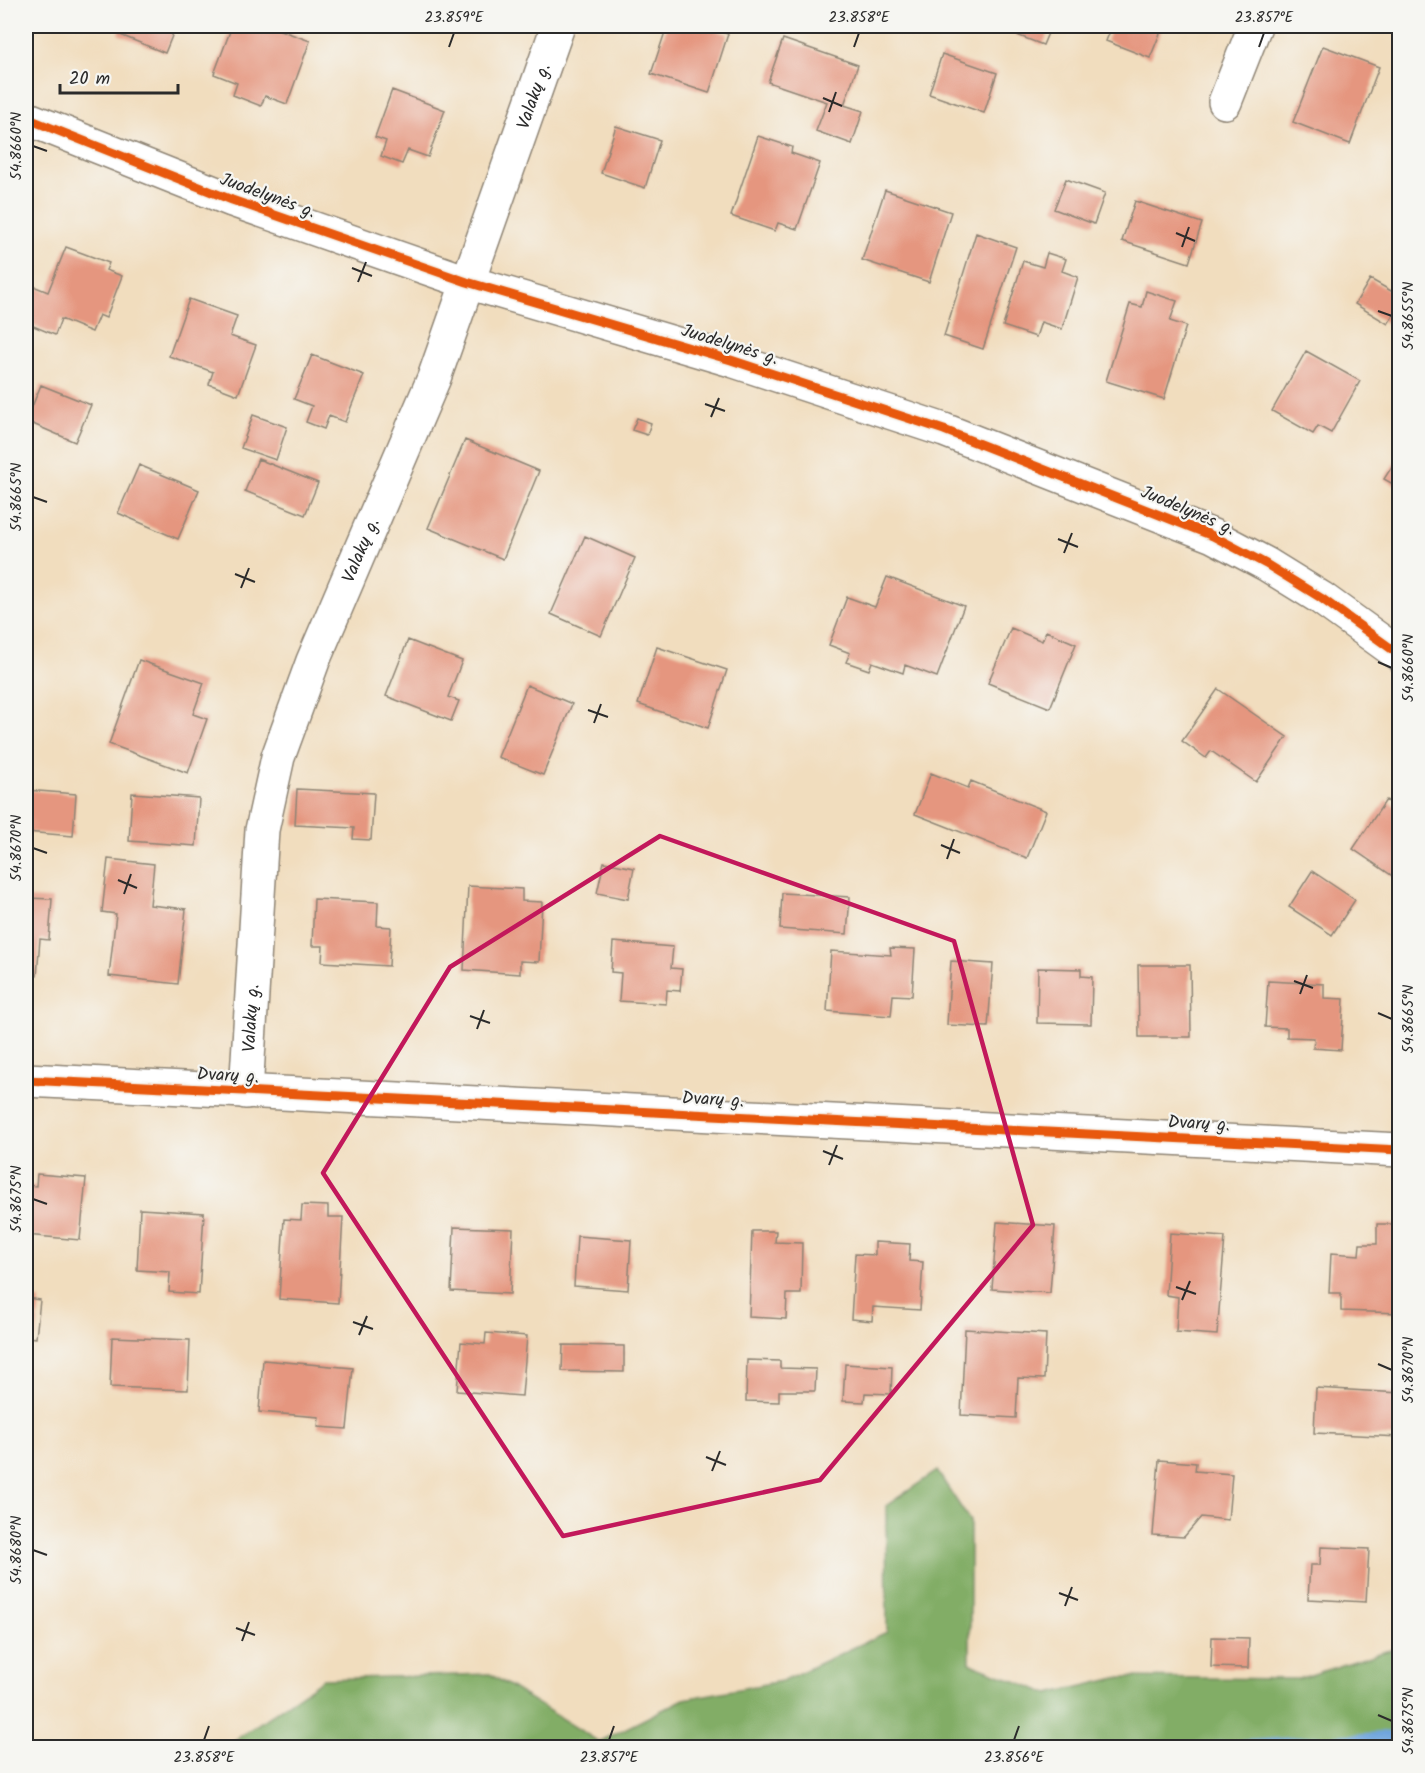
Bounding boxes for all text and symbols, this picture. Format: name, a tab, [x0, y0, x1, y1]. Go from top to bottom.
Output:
text: 23.859°E	[424, 6, 485, 30]
text: 23.858°E	[829, 6, 891, 30]
text: 23.857°E	[1235, 6, 1295, 30]
scale bar	[60, 57, 178, 95]
street label: Valakų g.	[510, 60, 560, 134]
text: 20 m	[69, 65, 110, 94]
text: 54.8660°N	[5, 112, 29, 180]
street label: Juodelynės g.	[215, 166, 320, 227]
text: 54.8655°N	[1397, 282, 1421, 350]
street label: Juodelynės g.	[677, 317, 782, 374]
text: 54.8665°N	[5, 463, 29, 531]
street label: Juodelynės g.	[1136, 478, 1239, 544]
street label: Valakų g.	[335, 514, 388, 588]
text: 54.8660°N	[1397, 634, 1421, 702]
text: 54.8670°N	[5, 815, 29, 881]
street label: Valakų g.	[235, 983, 269, 1053]
text: 54.8665°N	[1397, 985, 1421, 1053]
street label: Dvarų g.	[196, 1060, 260, 1093]
street label: Dvarų g.	[681, 1084, 745, 1117]
street label: Dvarų g.	[1167, 1108, 1231, 1141]
text: 54.8675°N	[5, 1165, 29, 1233]
text: 54.8670°N	[1397, 1337, 1421, 1403]
text: 54.8680°N	[5, 1515, 29, 1585]
text: 54.8675°N	[1397, 1687, 1421, 1755]
text: 23.858°E	[174, 1746, 236, 1770]
text: 23.857°E	[580, 1746, 640, 1770]
text: 23.856°E	[984, 1746, 1045, 1770]

